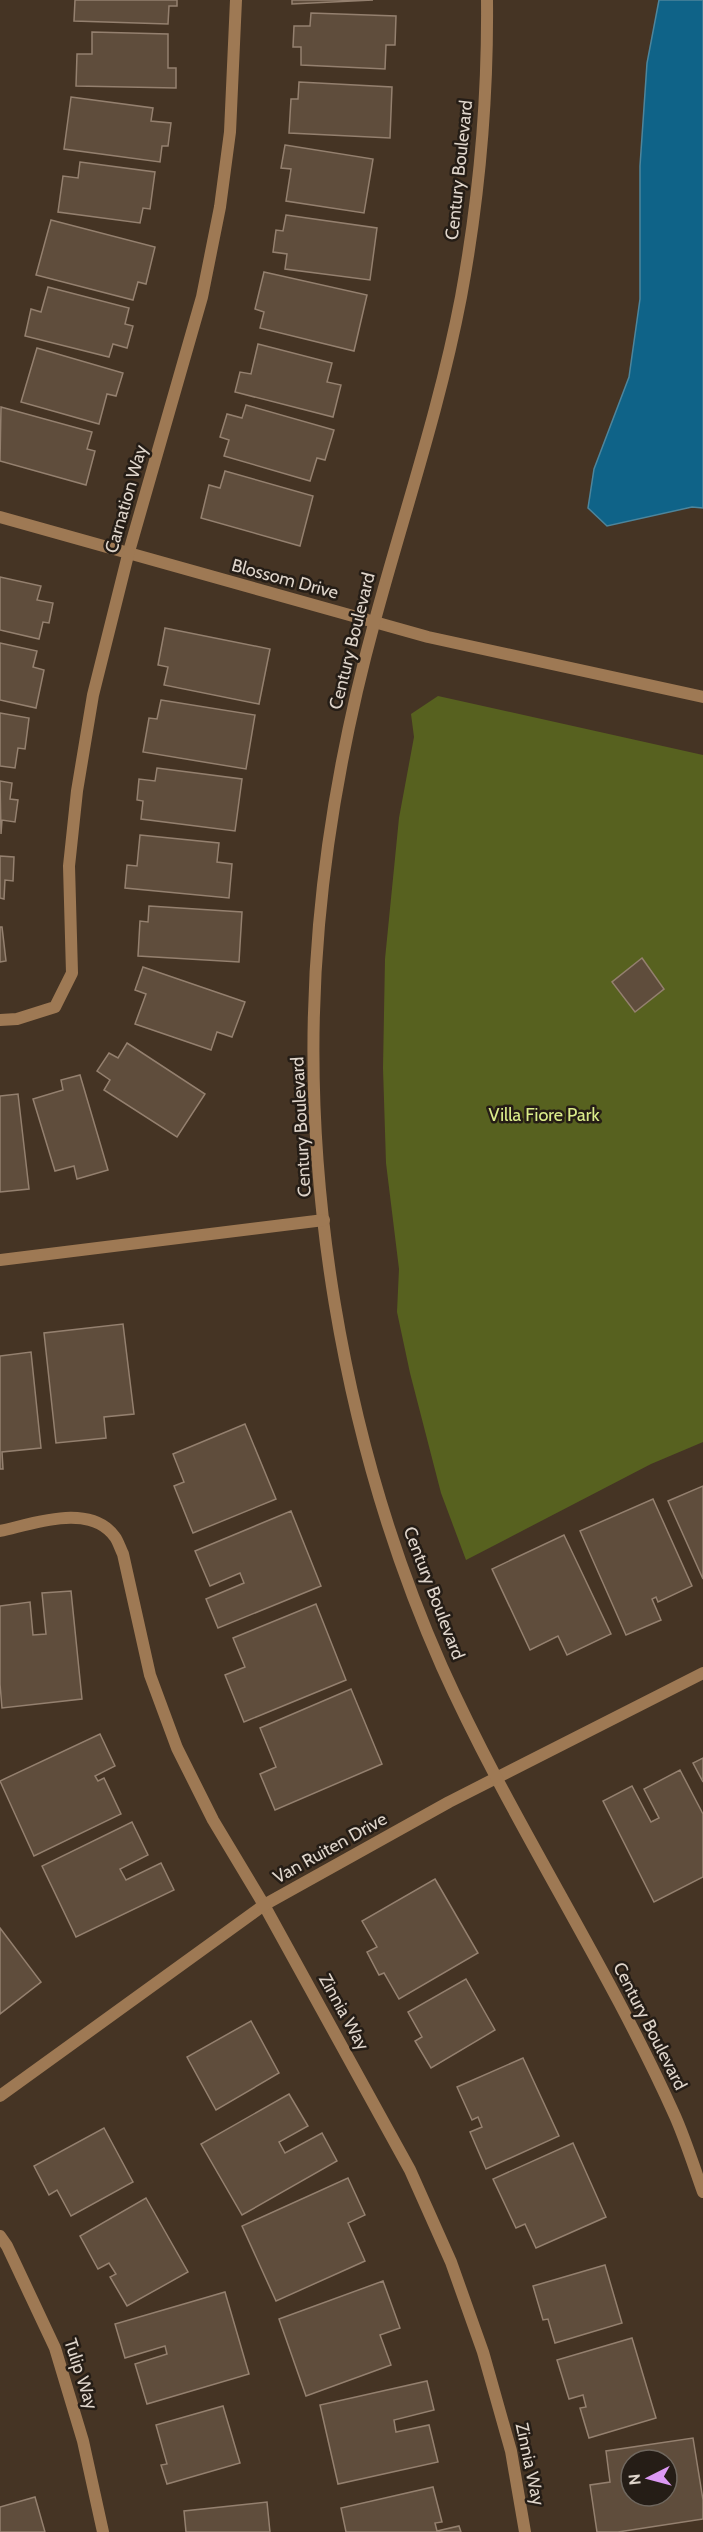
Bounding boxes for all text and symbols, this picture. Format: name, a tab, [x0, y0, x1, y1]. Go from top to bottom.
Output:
street label: Century Boulevard	[441, 99, 477, 241]
street label: Carnation Way	[100, 442, 152, 556]
street label: Blossom Drive	[229, 554, 341, 604]
street label: Century Boulevard	[324, 570, 380, 712]
street label: Century Boulevard	[286, 1056, 316, 1198]
park label: Villa Fiore Park	[489, 1104, 600, 1126]
street label: Century Boulevard	[399, 1523, 469, 1663]
street label: Van Ruiten Drive	[269, 1808, 391, 1888]
street label: Century Boulevard	[608, 1958, 692, 2094]
street label: Zinnia Way	[314, 1970, 374, 2054]
street label: Tulip Way	[59, 2336, 103, 2412]
street label: Zinnia Way	[511, 2421, 549, 2507]
north arrow	[619, 2448, 679, 2508]
text: N	[625, 2473, 645, 2486]

